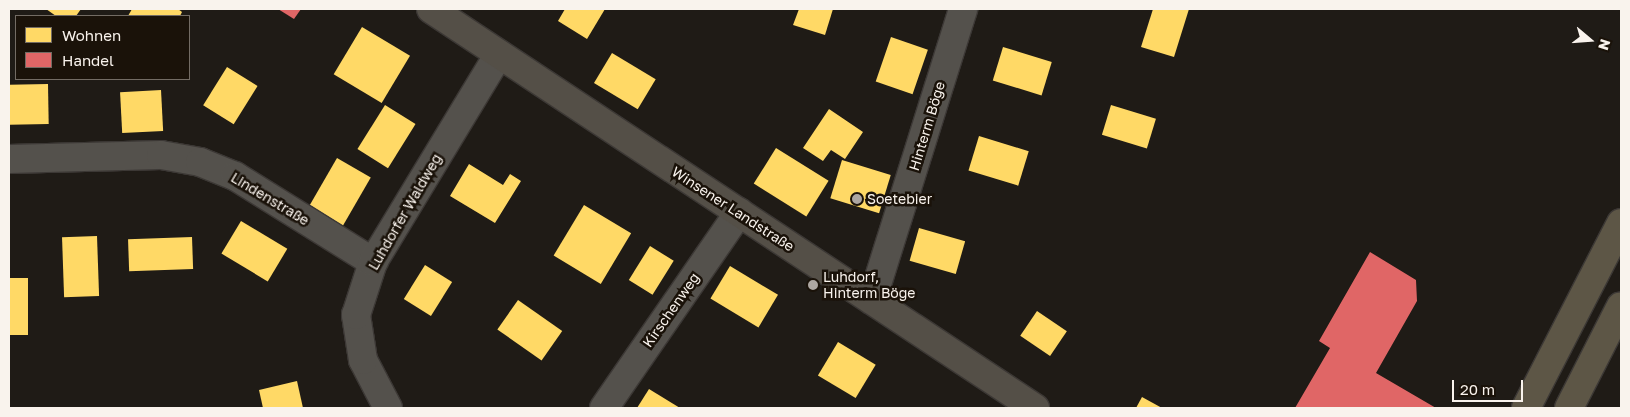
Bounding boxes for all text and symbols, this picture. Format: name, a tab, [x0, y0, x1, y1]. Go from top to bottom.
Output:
legend	[15, 15, 190, 80]
north arrow	[1565, 15, 1615, 65]
text: Wohnen	[62, 26, 121, 44]
text: N	[1595, 37, 1614, 52]
text: Handel	[62, 51, 114, 69]
street label: Hinterm Böge	[905, 79, 949, 173]
street label: Luhdorfer Waldweg	[365, 151, 445, 273]
street label: Winsener Landstraße	[669, 163, 797, 255]
street label: Lindenstraße	[228, 169, 312, 229]
place label: Soetebier	[867, 191, 932, 207]
marker: Soetebier	[851, 193, 863, 205]
place label: Luhdorf, Hinterm Böge	[823, 269, 915, 302]
street label: Kirschenweg	[639, 270, 703, 350]
marker: Luhdorf, Hinterm Böge	[807, 279, 819, 291]
scale bar	[1455, 370, 1526, 402]
text: 20 m	[1460, 380, 1495, 398]

